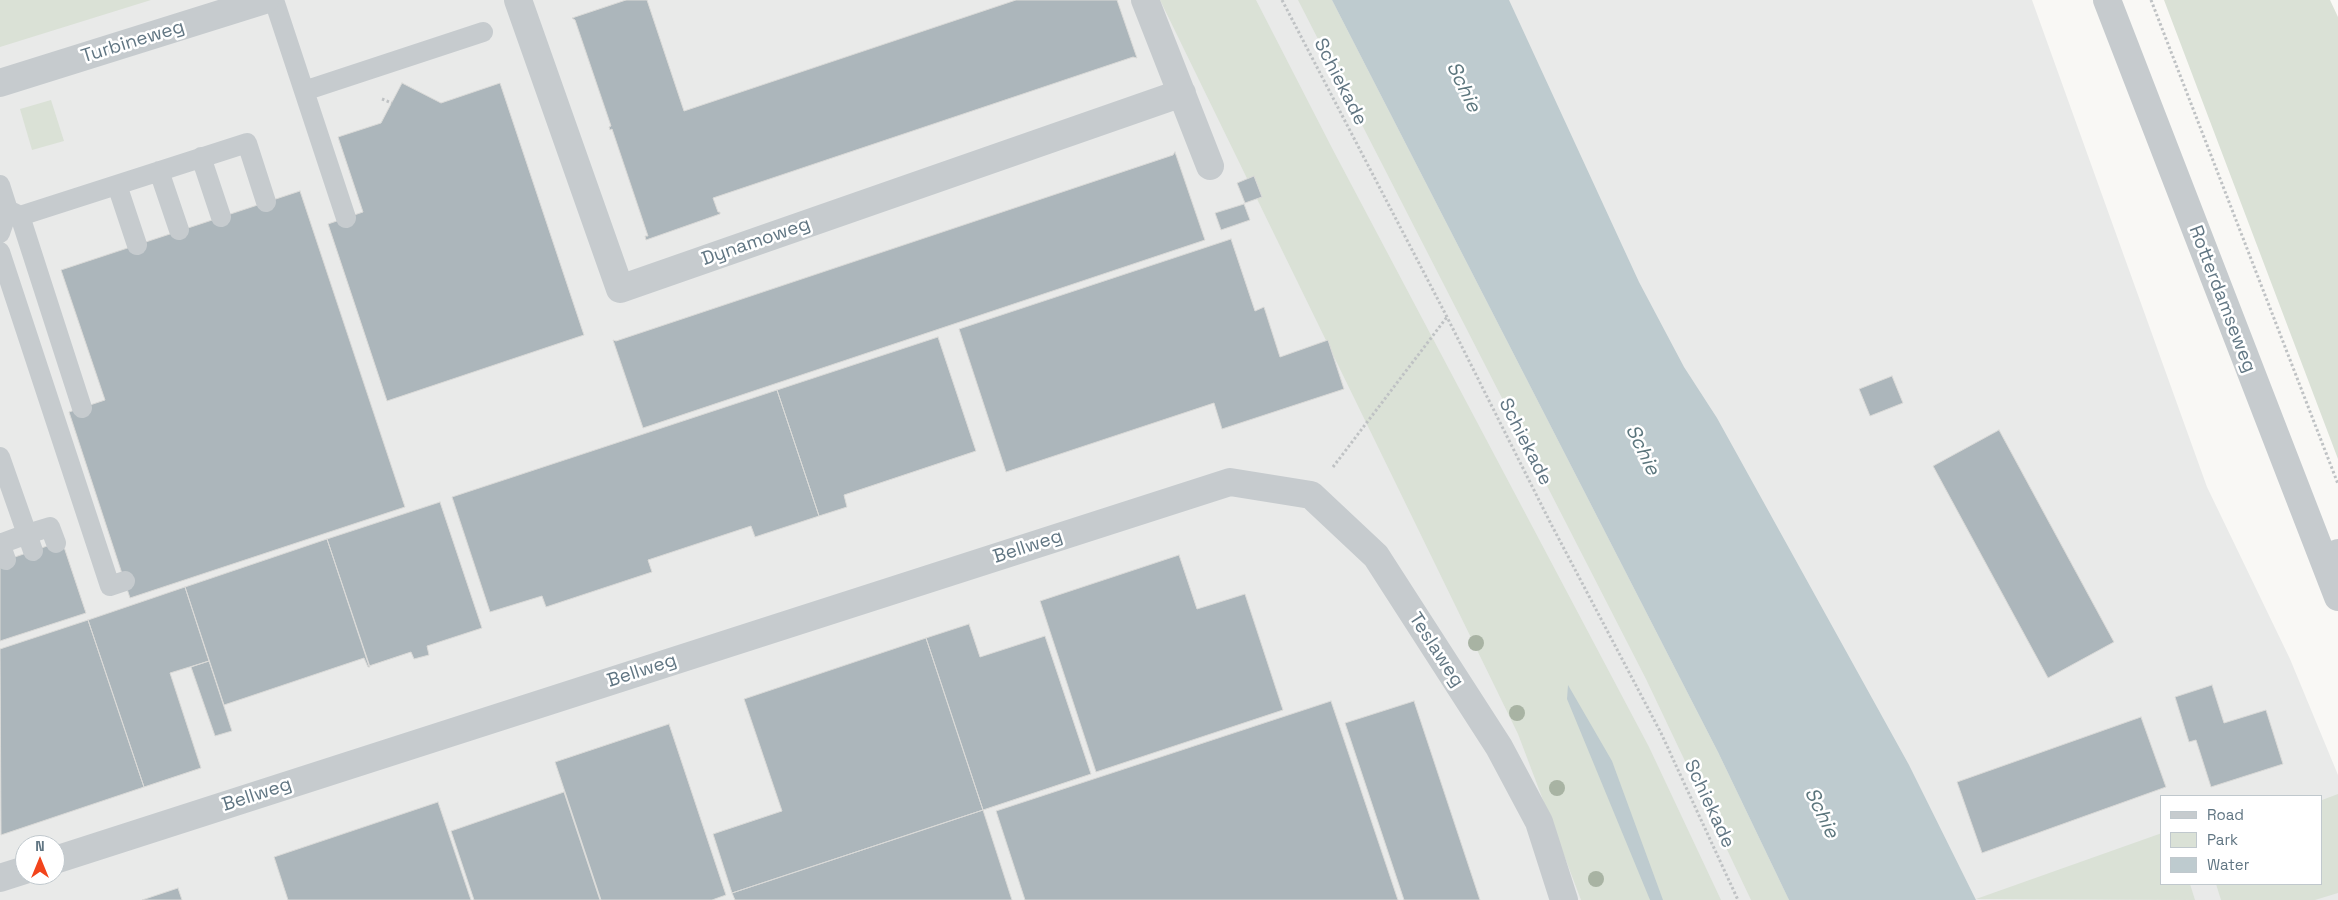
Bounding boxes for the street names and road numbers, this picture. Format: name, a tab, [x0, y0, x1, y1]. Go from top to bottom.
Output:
street label: Turbineweg	[79, 16, 187, 68]
street label: Schiekade	[1308, 35, 1372, 129]
street label: Dynamoweg	[699, 213, 813, 271]
street label: Rotterdamseweg	[2183, 222, 2261, 376]
street label: Schiekade	[1493, 395, 1557, 489]
street label: Bellweg	[990, 525, 1066, 569]
street label: Teslaweg	[1403, 608, 1469, 692]
street label: Bellweg	[604, 649, 680, 693]
street label: Schiekade	[1679, 756, 1739, 852]
street label: Bellweg	[219, 773, 295, 817]

